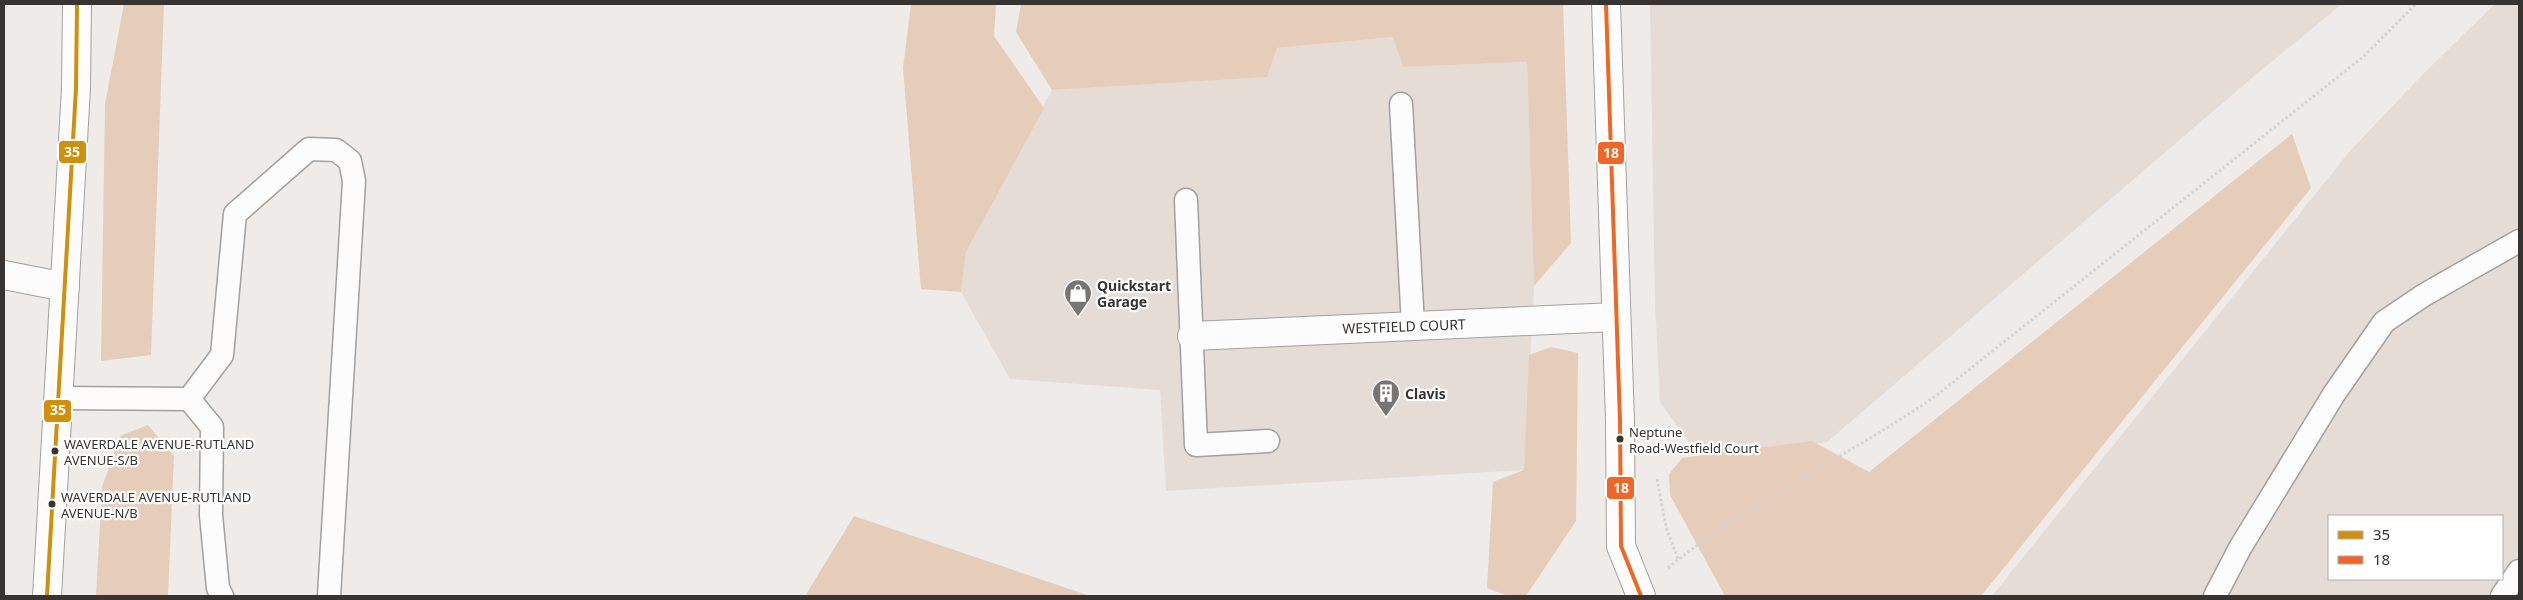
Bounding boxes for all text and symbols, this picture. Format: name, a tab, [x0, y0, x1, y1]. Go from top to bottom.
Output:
line badge: 35	[58, 140, 87, 164]
line badge: 18	[1597, 141, 1625, 165]
text: 35	[64, 142, 80, 161]
text: 18	[1603, 143, 1619, 162]
place label: Quickstart Garage	[1097, 276, 1171, 311]
shop icon: Quickstart Garage	[1063, 278, 1093, 317]
street label: WESTFIELD COURT	[1342, 314, 1466, 338]
building icon: Clavis	[1371, 378, 1401, 417]
place label: Clavis	[1405, 384, 1446, 403]
line badge: 35	[43, 399, 72, 423]
text: 35	[50, 400, 66, 419]
place label: Neptune Road-Westfield Court	[1629, 423, 1759, 457]
marker: Neptune Road-Westfield Court	[1615, 434, 1625, 444]
place label: WAVERDALE AVENUE-RUTLAND AVENUE-S/B	[64, 435, 254, 469]
marker: WAVERDALE AVENUE-RUTLAND AVENUE-S/B	[50, 446, 60, 456]
line badge: 18	[1606, 476, 1635, 500]
text: 18	[1613, 478, 1629, 497]
place label: WAVERDALE AVENUE-RUTLAND AVENUE-N/B	[61, 488, 251, 522]
marker: WAVERDALE AVENUE-RUTLAND AVENUE-N/B	[47, 499, 57, 509]
legend	[2328, 515, 2503, 580]
text: 35	[2373, 524, 2390, 544]
text: 18	[2373, 549, 2390, 569]

